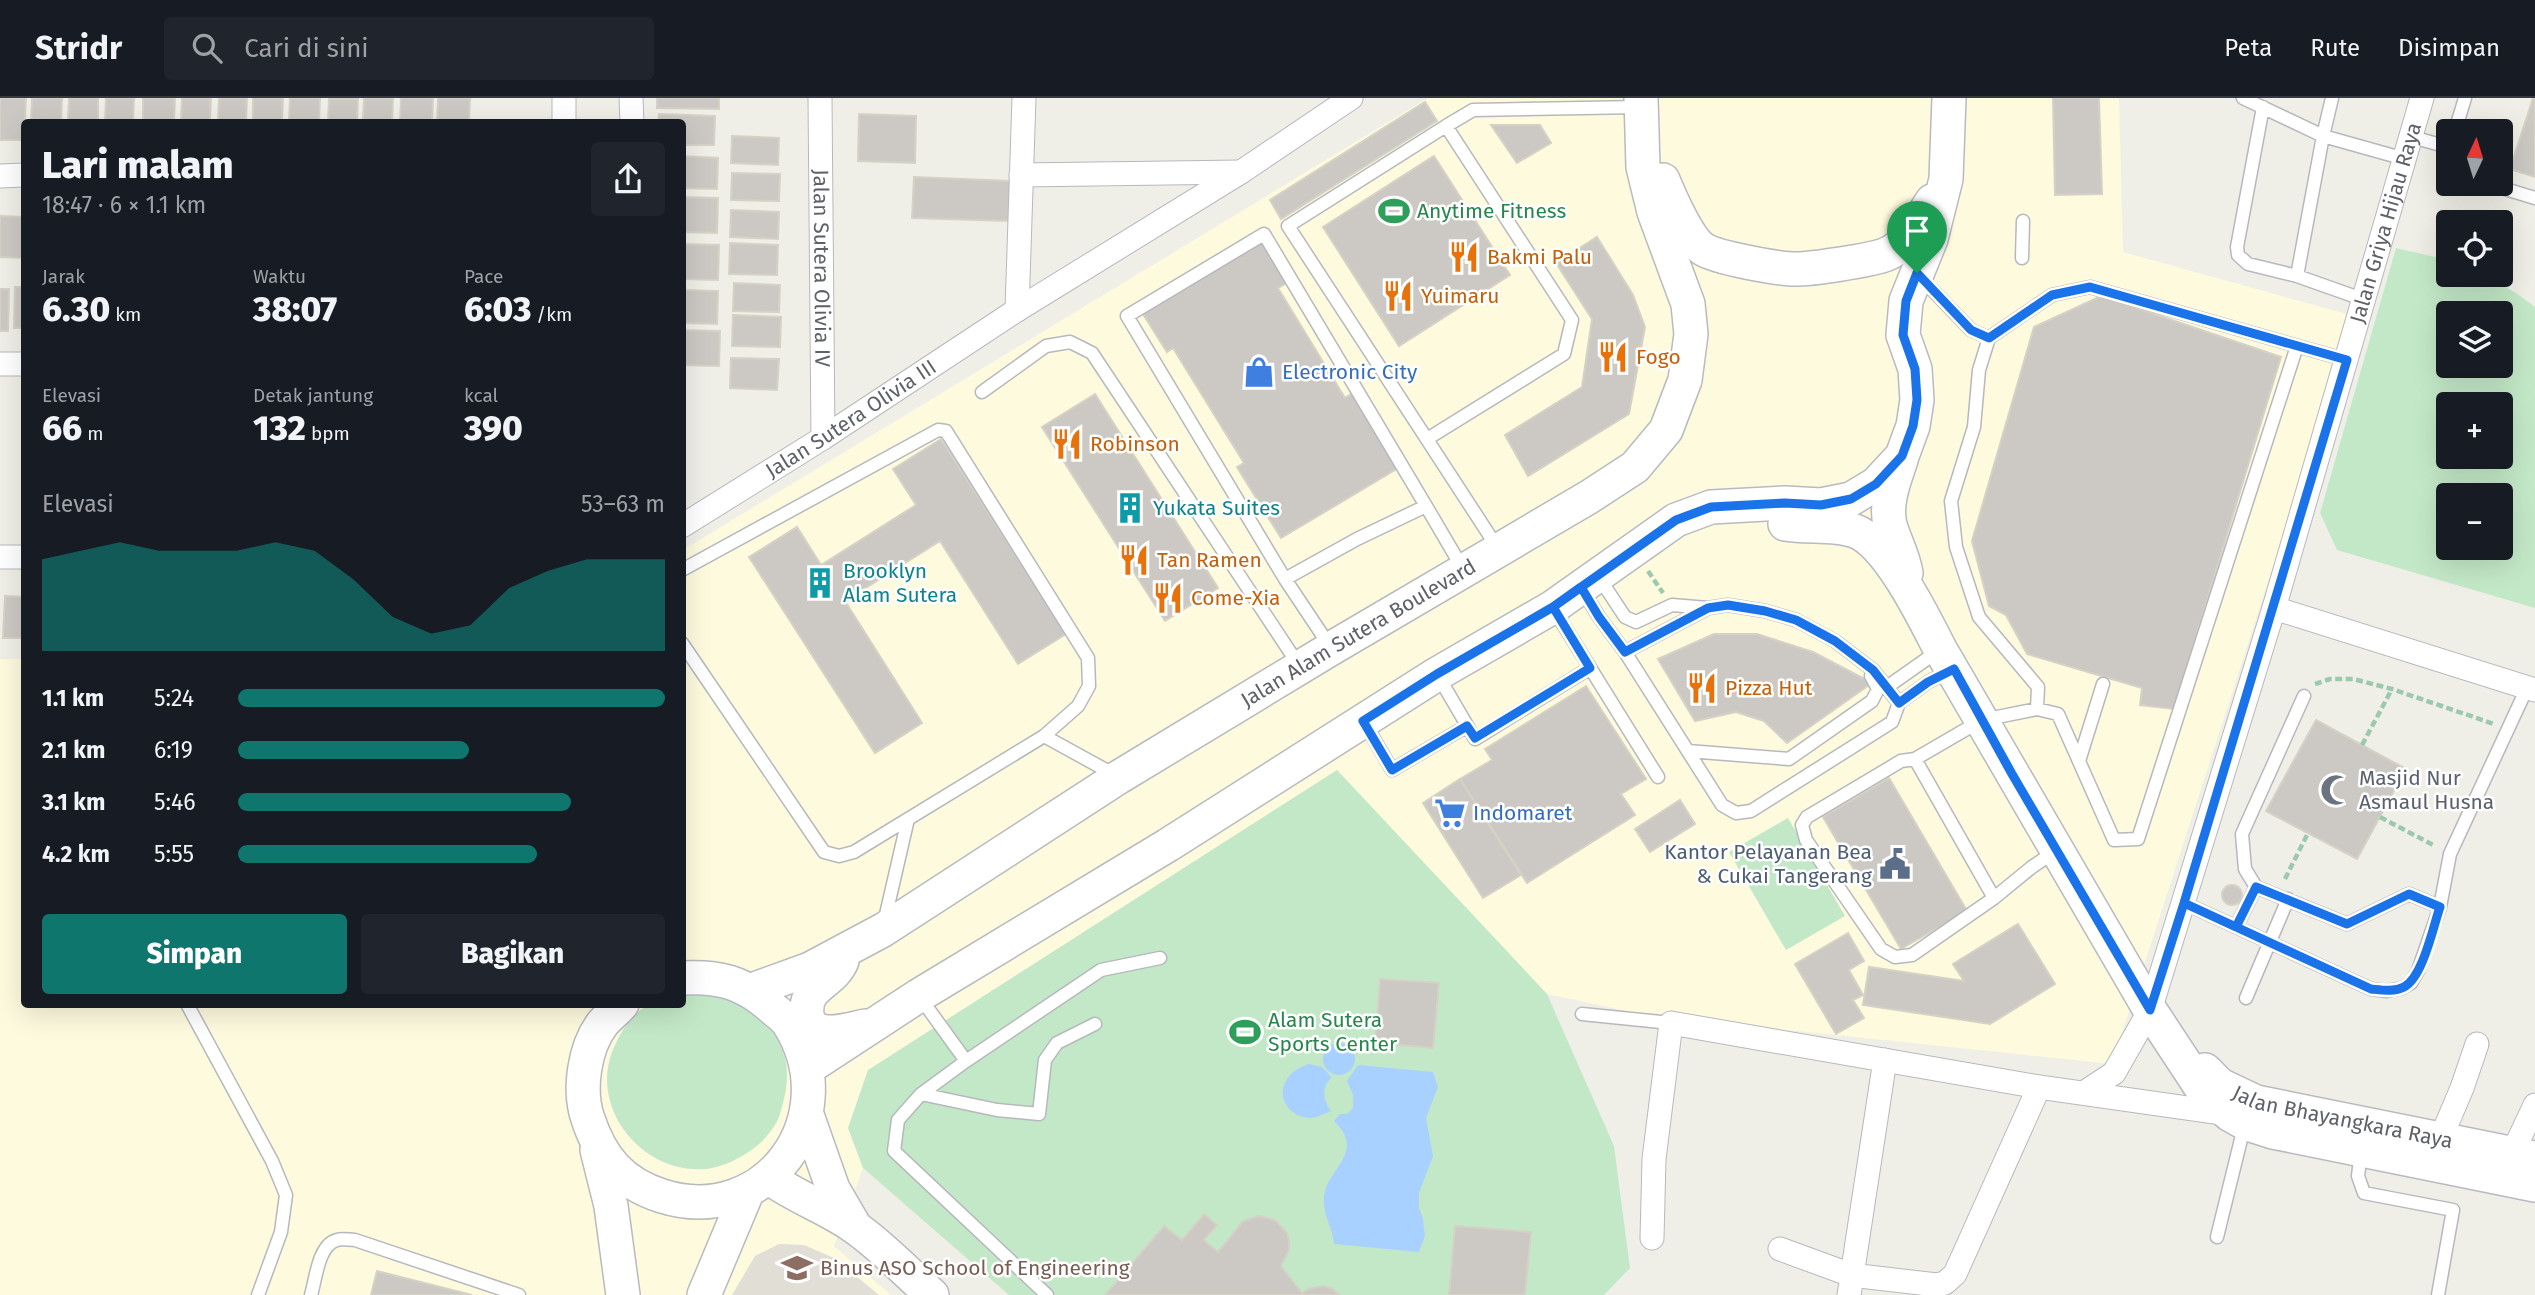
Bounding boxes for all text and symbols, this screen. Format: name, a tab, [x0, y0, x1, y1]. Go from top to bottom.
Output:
search box	[164, 17, 654, 80]
text: Stridr	[35, 28, 122, 68]
icon: search	[188, 29, 226, 67]
text: Cari di sini	[244, 33, 369, 64]
text: Peta	[2224, 34, 2272, 62]
text: Rute	[2310, 34, 2360, 62]
text: Disimpan	[2398, 34, 2500, 62]
street label: Jalan Griya Hijau Raya	[2344, 119, 2427, 326]
north arrow	[2436, 119, 2513, 196]
map controls	[2436, 119, 2513, 560]
text: Lari malam	[42, 142, 233, 188]
button: share	[591, 142, 665, 216]
street label: Jalan Sutera Olivia IV	[808, 169, 835, 367]
text: 18:47 · 6 × 1.1 km	[42, 191, 206, 219]
sports icon: Anytime Fitness	[1377, 194, 1411, 228]
place label: Anytime Fitness	[1417, 198, 1566, 224]
pin	[1887, 201, 1947, 273]
button: locate	[2436, 210, 2513, 287]
icon: arrive	[1898, 212, 1936, 250]
restaurant icon: Bakmi Palu	[1447, 240, 1481, 274]
place label: Bakmi Palu	[1487, 244, 1592, 270]
text: Jarak	[42, 265, 85, 288]
text: Waktu	[253, 265, 306, 288]
text: Pace	[464, 265, 503, 288]
restaurant icon: Yuimaru	[1381, 279, 1415, 313]
place label: Yuimaru	[1421, 283, 1499, 309]
text: 6.30	[42, 288, 110, 330]
text: 38:07	[253, 288, 337, 330]
text: 6:03	[464, 288, 531, 330]
button: layers	[2436, 301, 2513, 378]
text: km	[110, 303, 141, 326]
text: /km	[531, 303, 572, 326]
restaurant icon: Fogo	[1596, 340, 1630, 374]
place label: Fogo	[1636, 344, 1681, 370]
street label: Jalan Sutera Olivia III	[761, 354, 941, 484]
shop icon: Electronic City	[1242, 355, 1276, 389]
place label: Electronic City	[1282, 359, 1418, 385]
text: Elevasi	[42, 384, 101, 407]
text: Detak jantung	[253, 384, 373, 407]
text: kcal	[464, 384, 498, 407]
button: +	[2436, 392, 2513, 469]
text: 66	[42, 407, 82, 449]
text: 132	[253, 407, 306, 449]
text: 390	[464, 407, 523, 449]
text: m	[82, 422, 103, 445]
text: bpm	[306, 422, 350, 445]
restaurant icon: Robinson	[1050, 427, 1084, 461]
place label: Robinson	[1090, 431, 1180, 457]
button: −	[2436, 483, 2513, 560]
text: Elevasi	[42, 490, 114, 518]
text: 53–63 m	[581, 490, 665, 518]
building icon: Yukata Suites	[1113, 491, 1147, 525]
place label: Yukata Suites	[1153, 495, 1280, 521]
restaurant icon: Tan Ramen	[1117, 543, 1151, 577]
place label: Tan Ramen	[1157, 547, 1262, 573]
street label: Jalan Alam Sutera Boulevard	[1236, 553, 1481, 713]
place label: Brooklyn Alam Sutera	[843, 558, 957, 608]
building icon: Brooklyn Alam Sutera	[803, 566, 837, 600]
restaurant icon: Come-Xia	[1151, 581, 1185, 615]
place label: Come-Xia	[1191, 585, 1280, 611]
restaurant icon: Pizza Hut	[1685, 671, 1719, 705]
place label: Pizza Hut	[1725, 675, 1813, 701]
text: 1.1 km	[42, 684, 104, 712]
text: 5:24	[154, 684, 194, 712]
text: 2.1 km	[42, 736, 105, 764]
text: 6:19	[154, 736, 193, 764]
place label: Masjid Nur Asmaul Husna	[2359, 765, 2494, 815]
mosque icon: Masjid Nur Asmaul Husna	[2319, 773, 2353, 807]
text: 3.1 km	[42, 788, 105, 816]
text: 5:46	[154, 788, 195, 816]
supermarket icon: Indomaret	[1433, 796, 1467, 830]
place label: Indomaret	[1473, 800, 1573, 826]
place label: Kantor Pelayanan Bea & Cukai Tangerang	[1664, 839, 1872, 889]
text: 4.2 km	[42, 840, 110, 868]
text: 5:55	[154, 840, 194, 868]
public building icon: Kantor Pelayanan Bea & Cukai Tangerang	[1878, 847, 1912, 881]
button: Simpan	[42, 914, 347, 994]
button: Bagikan	[361, 914, 665, 994]
place label: Alam Sutera Sports Center	[1268, 1007, 1397, 1057]
sports icon: Alam Sutera Sports Center	[1228, 1015, 1262, 1049]
street label: Jalan Bhayangkara Raya	[2228, 1080, 2455, 1154]
school or university icon: Binus ASO School of Engineering	[780, 1251, 814, 1285]
place label: Binus ASO School of Engineering	[820, 1255, 1130, 1281]

